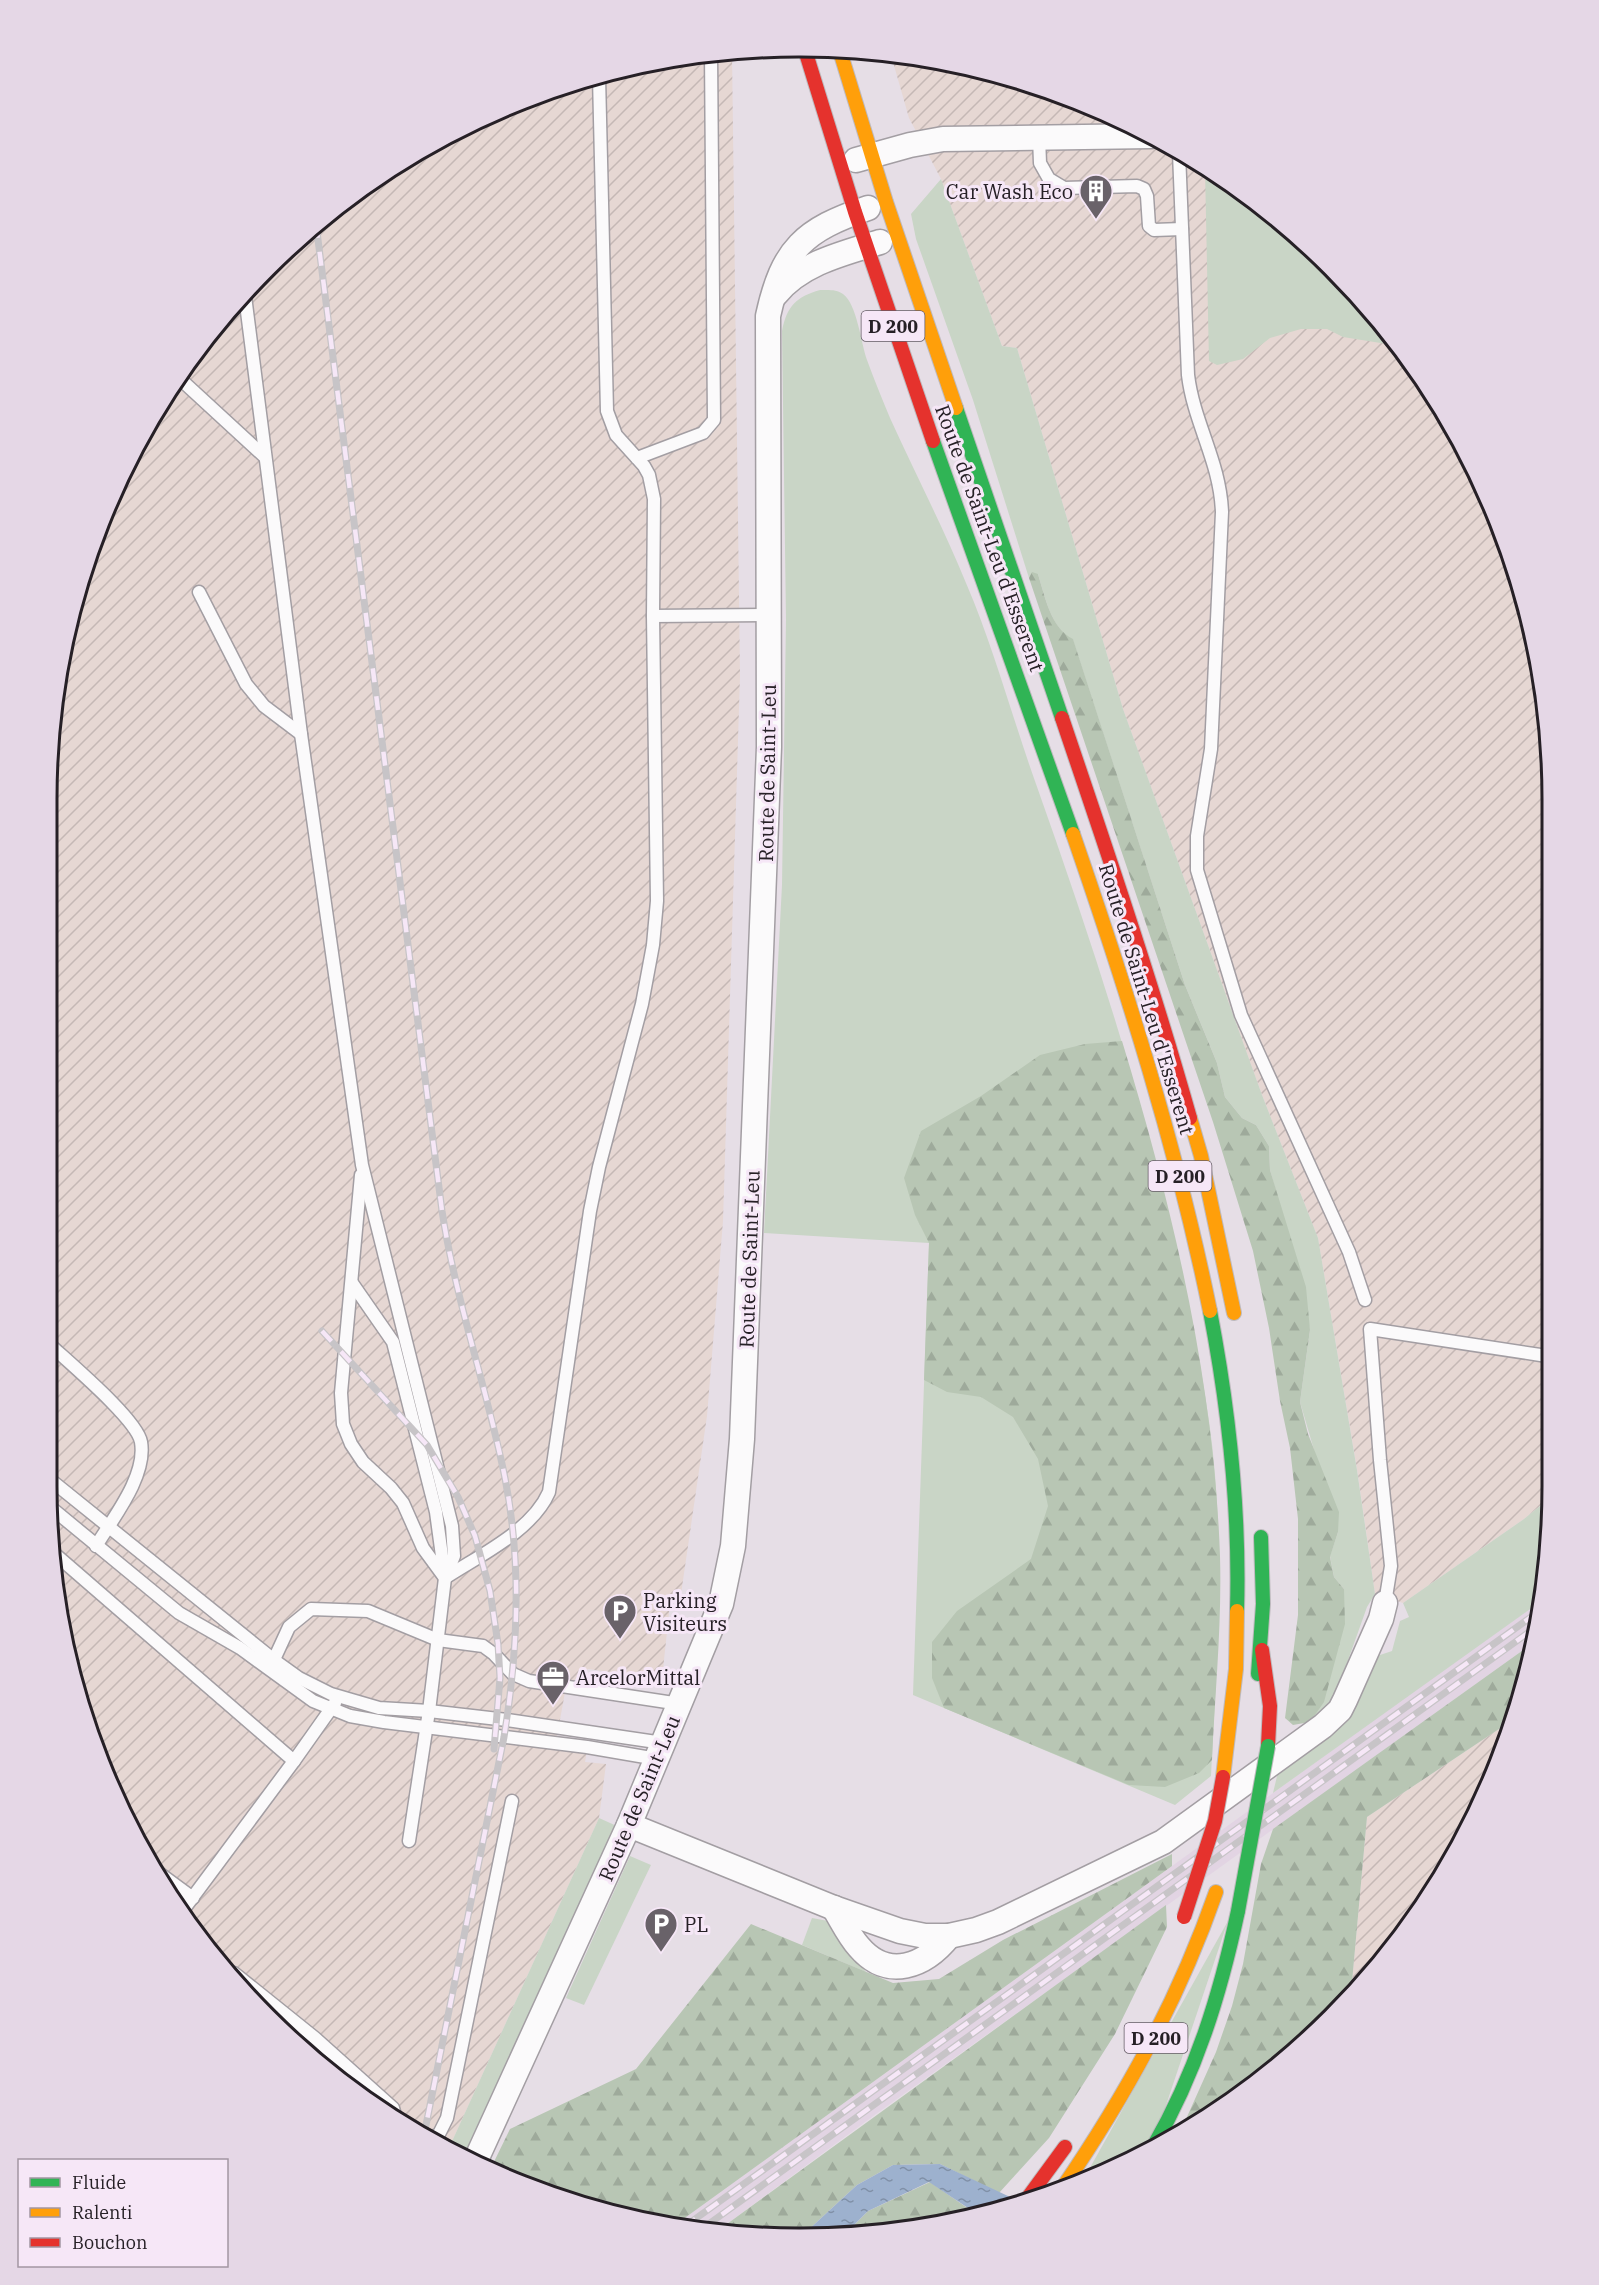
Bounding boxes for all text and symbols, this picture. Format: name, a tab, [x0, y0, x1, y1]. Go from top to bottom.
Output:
building icon: Car Wash Eco	[1078, 173, 1114, 220]
place label: Car Wash Eco	[946, 178, 1073, 205]
road number: D 200	[862, 311, 924, 341]
street label: Route de Saint-Leu d'Esserent	[929, 401, 1051, 675]
street label: Route de Saint-Leu	[752, 684, 782, 862]
street label: Route de Saint-Leu d'Esserent	[1093, 860, 1201, 1138]
road number: D 200	[1148, 1161, 1212, 1191]
street label: Route de Saint-Leu	[732, 1170, 766, 1348]
place label: Parking Visiteurs	[643, 1587, 727, 1637]
parking icon: Parking Visiteurs	[602, 1593, 638, 1640]
office icon: ArcelorMittal	[535, 1659, 571, 1706]
place label: ArcelorMittal	[576, 1664, 700, 1691]
street label: Route de Saint-Leu	[592, 1711, 686, 1885]
parking icon: PL	[643, 1906, 679, 1953]
place label: PL	[684, 1911, 708, 1938]
road number: D 200	[1124, 2023, 1188, 2053]
legend	[18, 2159, 228, 2267]
text: Fluide	[72, 2171, 126, 2194]
text: Ralenti	[72, 2201, 133, 2224]
text: Bouchon	[72, 2231, 148, 2254]

